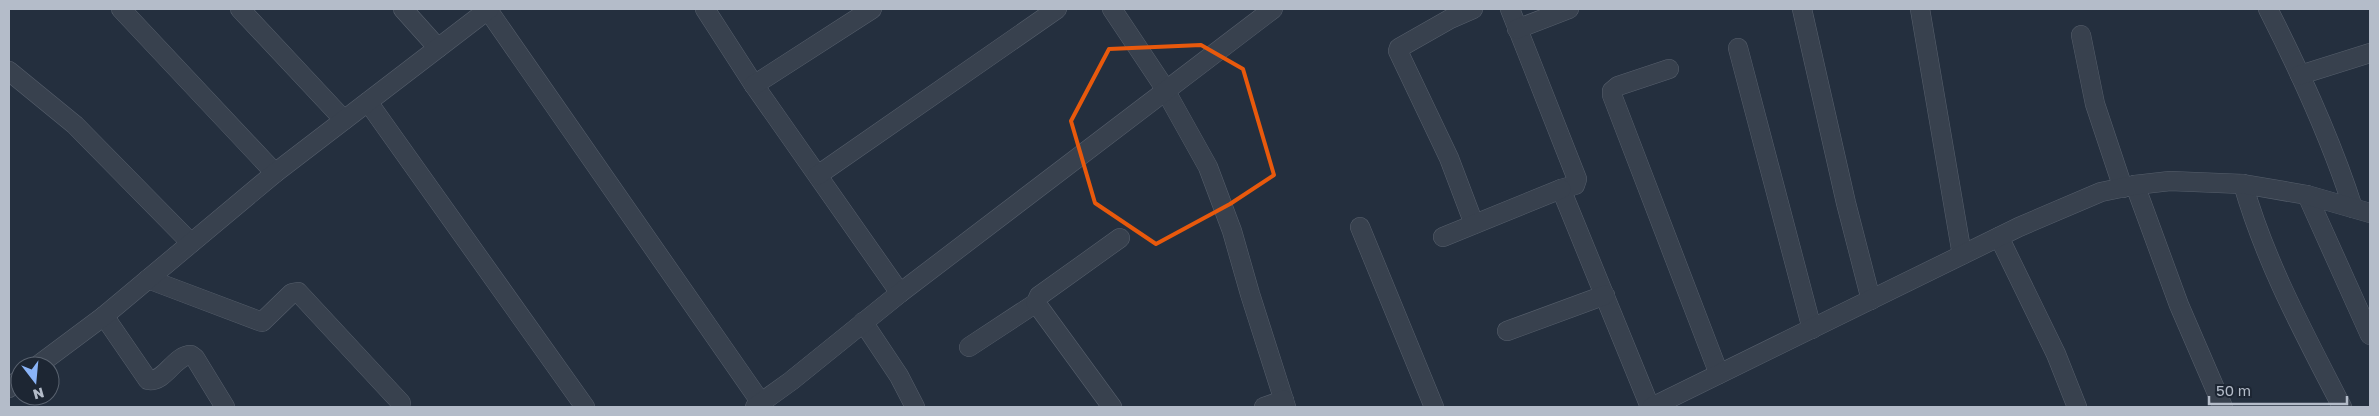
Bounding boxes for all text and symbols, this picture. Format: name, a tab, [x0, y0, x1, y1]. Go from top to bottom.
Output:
north arrow	[10, 356, 60, 406]
scale bar	[2209, 374, 2346, 406]
text: 50 m	[2216, 381, 2251, 399]
text: N	[31, 384, 46, 404]

